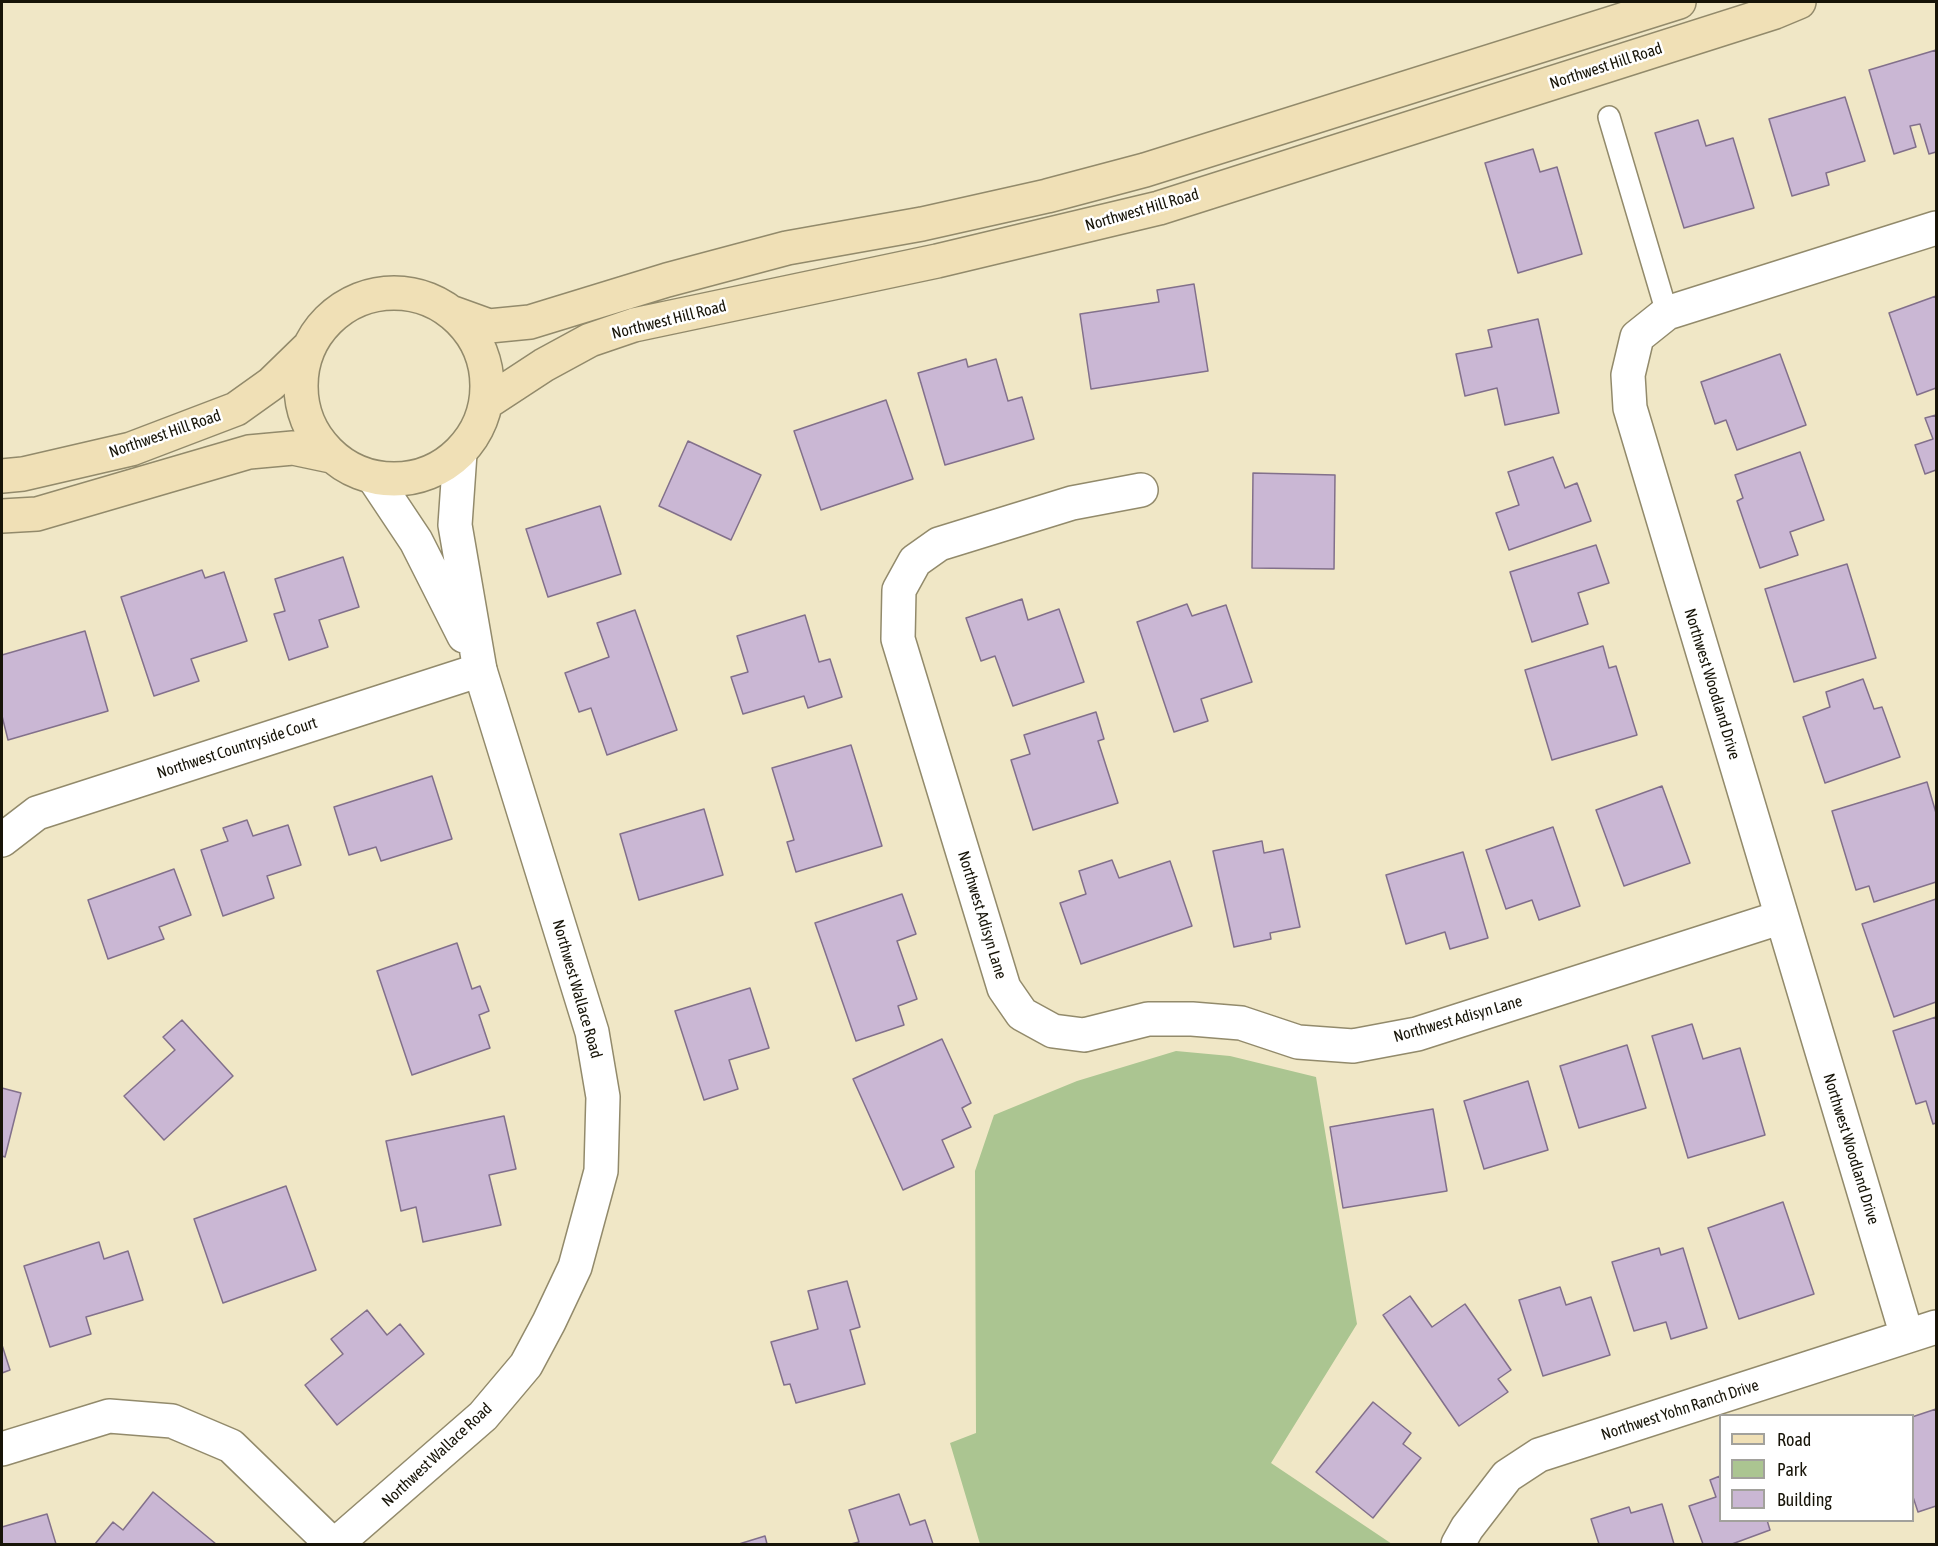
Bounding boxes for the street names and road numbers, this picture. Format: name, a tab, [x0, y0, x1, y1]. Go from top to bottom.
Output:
street label: Northwest Hill Road	[1547, 39, 1665, 93]
street label: Northwest Hill Road	[1083, 185, 1201, 235]
street label: Northwest Hill Road	[610, 297, 728, 343]
street label: Northwest Hill Road	[106, 406, 224, 462]
street label: Northwest Woodland Drive	[1680, 606, 1744, 762]
street label: Northwest Countryside Court	[155, 713, 319, 783]
street label: Northwest Adisyn Lane	[953, 849, 1011, 981]
street label: Northwest Wallace Road	[548, 917, 606, 1061]
street label: Northwest Adisyn Lane	[1391, 991, 1525, 1047]
street label: Northwest Woodland Drive	[1819, 1071, 1883, 1227]
street label: Northwest Yohn Ranch Drive	[1599, 1375, 1761, 1445]
street label: Northwest Wallace Road	[378, 1399, 496, 1511]

